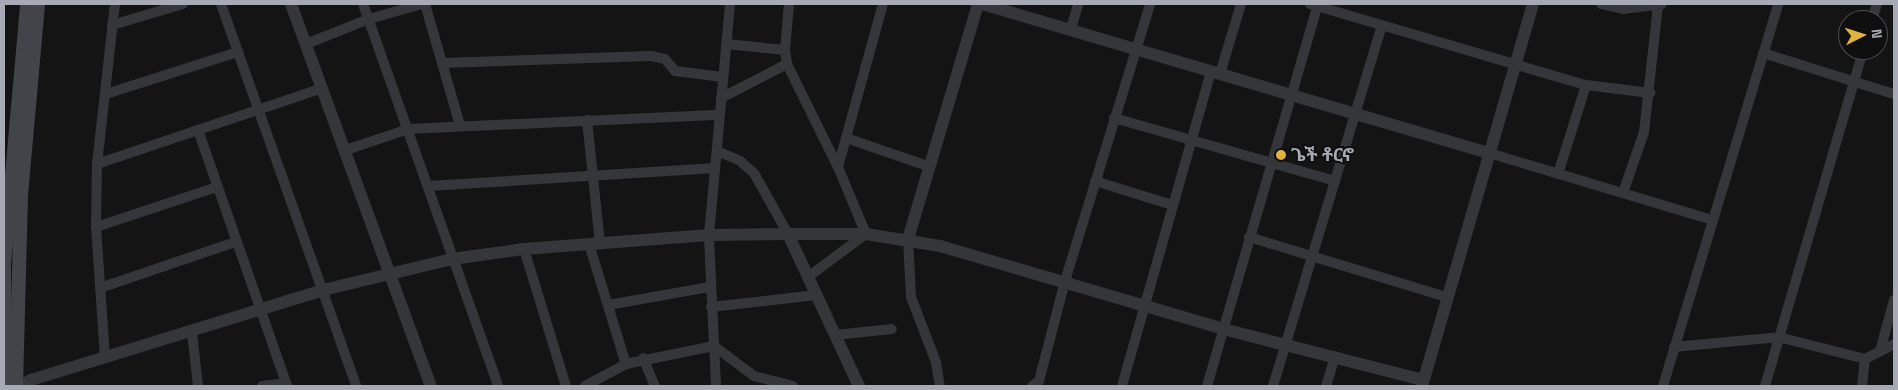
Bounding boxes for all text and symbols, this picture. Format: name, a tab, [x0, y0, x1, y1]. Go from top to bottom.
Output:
north arrow	[1838, 10, 1888, 60]
text: N	[1868, 28, 1886, 39]
place label: ጌች ቶርኖ	[1291, 144, 1354, 166]
marker: ጌች ቶርኖ	[1275, 149, 1287, 161]

